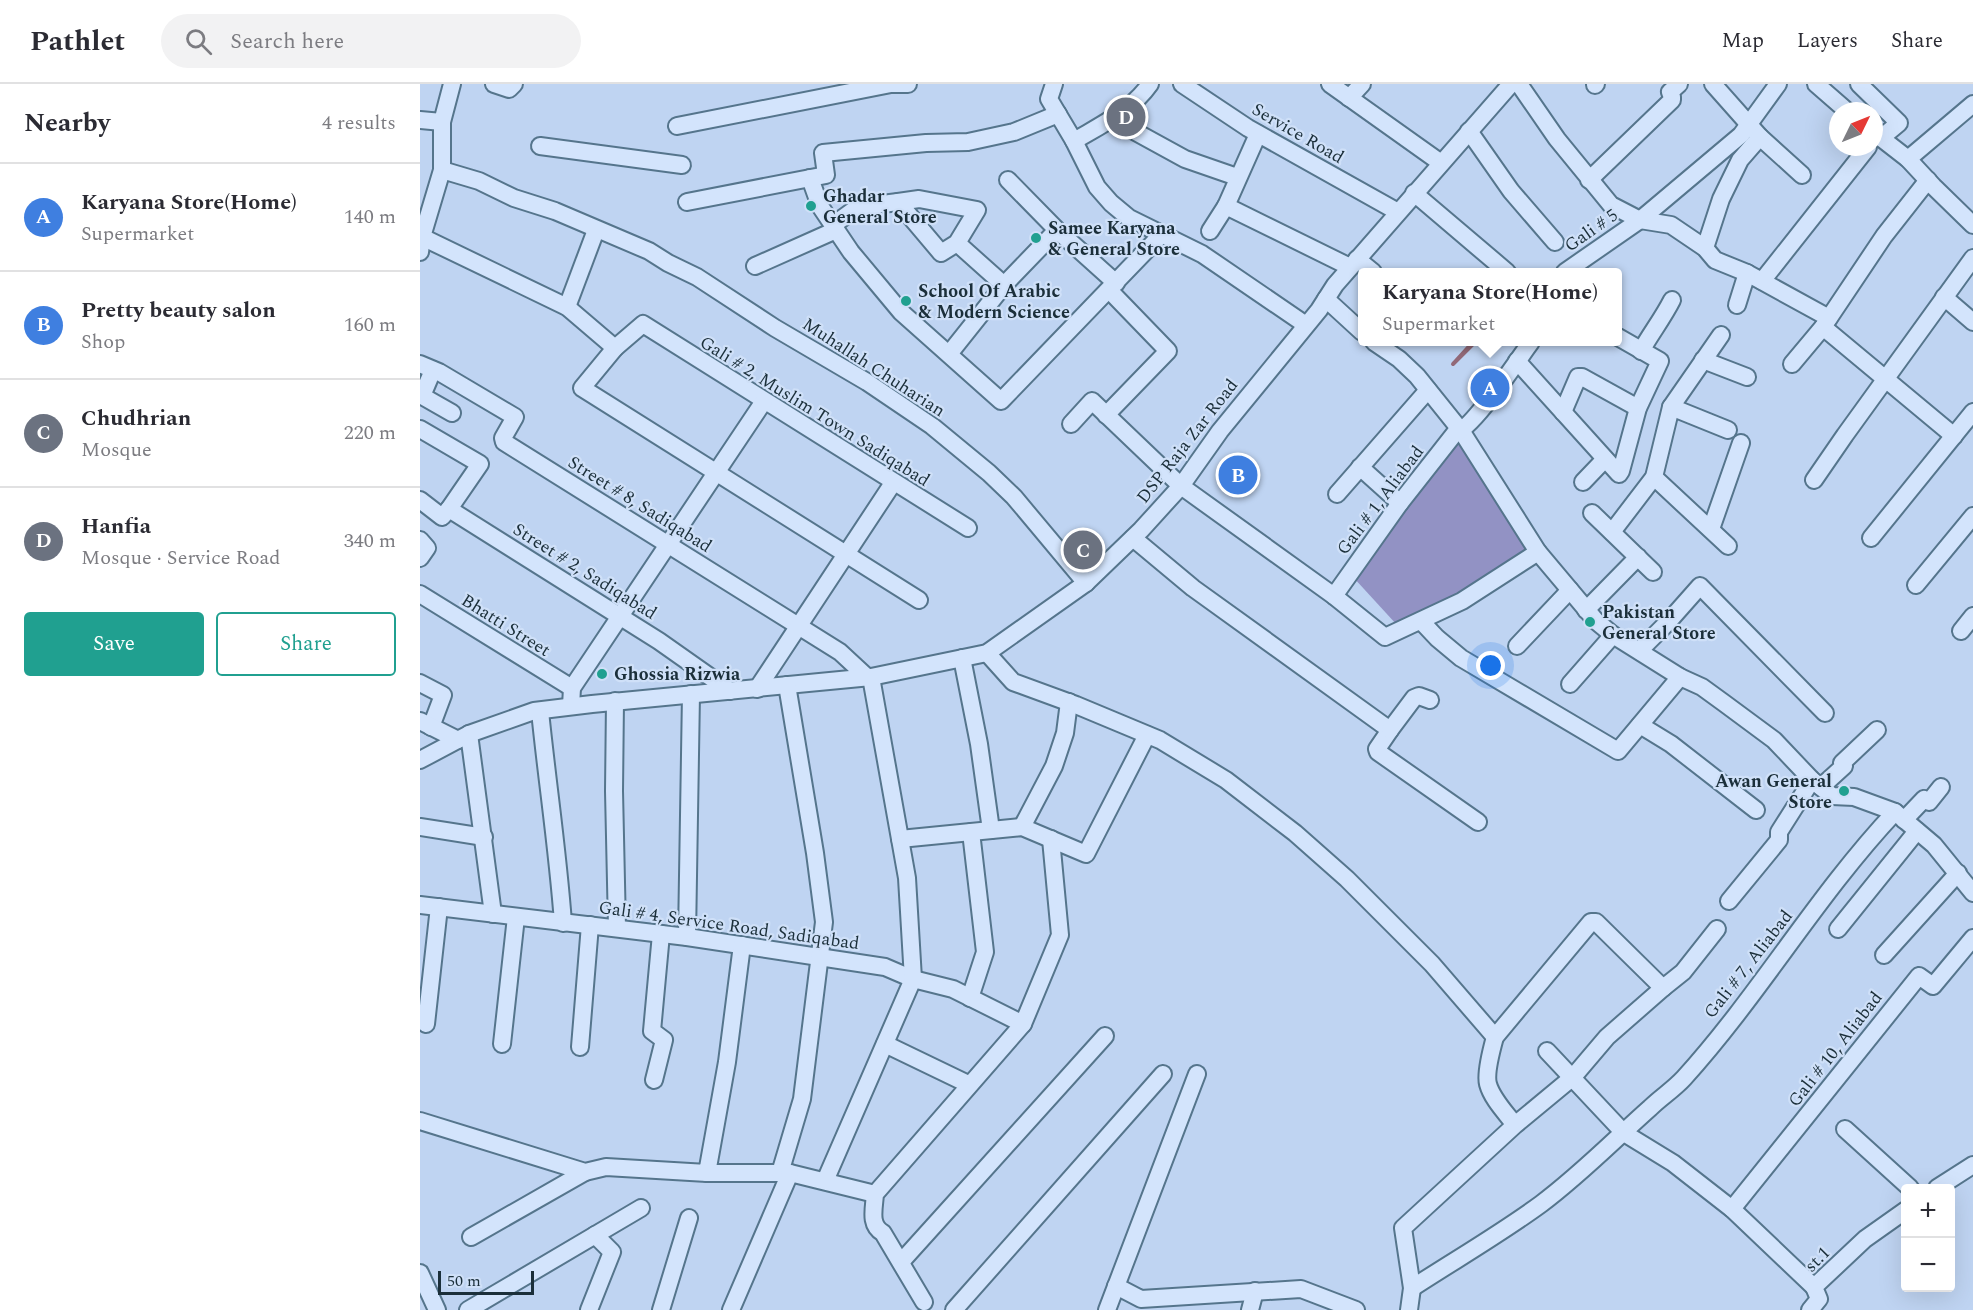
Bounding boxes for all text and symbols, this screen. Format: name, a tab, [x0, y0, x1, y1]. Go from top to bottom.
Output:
search box	[161, 14, 581, 68]
text: Pathlet	[30, 20, 125, 63]
icon: search	[182, 25, 215, 58]
text: Search here	[230, 25, 344, 58]
text: Map	[1722, 25, 1764, 57]
text: Layers	[1797, 25, 1858, 57]
text: Share	[1891, 25, 1943, 57]
pin: D	[1106, 94, 1146, 140]
street label: Service Road	[1247, 96, 1349, 171]
north arrow	[1829, 102, 1883, 156]
text: Nearby	[24, 103, 110, 143]
text: 4 results	[322, 108, 396, 138]
place label: Ghadar General Store	[823, 183, 937, 231]
text: Karyana Store(Home)	[81, 186, 297, 219]
marker: Ghadar General Store	[804, 199, 818, 213]
text: A	[36, 202, 51, 232]
text: 140 m	[344, 202, 396, 232]
street label: Gali # 5	[1559, 202, 1624, 259]
place label: Samee Karyana & General Store	[1048, 215, 1180, 263]
text: Supermarket	[81, 219, 194, 249]
marker: Samee Karyana & General Store	[1029, 231, 1043, 245]
popup	[1358, 268, 1622, 346]
text: Karyana Store(Home)	[1382, 276, 1598, 309]
place label: School Of Arabic & Modern Science	[918, 278, 1070, 326]
text: Pretty beauty salon	[81, 294, 276, 327]
marker: School Of Arabic & Modern Science	[899, 294, 913, 308]
text: Supermarket	[1382, 309, 1495, 339]
text: B	[36, 310, 51, 340]
text: 160 m	[344, 310, 396, 340]
street label: Muhallah Chuharian	[797, 311, 951, 424]
text: Shop	[81, 327, 125, 357]
street label: Gali # 2, Muslim Town Sadiqabad	[694, 329, 935, 494]
pin: A	[1470, 366, 1510, 410]
street label: DSP Raja Zar Road	[1130, 373, 1245, 510]
text: Chudhrian	[81, 402, 191, 435]
text: C	[36, 418, 51, 448]
text: 220 m	[344, 418, 396, 448]
text: Mosque	[81, 435, 152, 465]
street label: Gali # 1, Aliabad	[1330, 440, 1431, 561]
street label: Street # 8, Sadiqabad	[562, 449, 717, 560]
pin: B	[1218, 452, 1258, 498]
text: Hanfia	[81, 510, 151, 543]
street label: Street # 2, Sadiqabad	[507, 516, 662, 627]
text: D	[35, 526, 52, 556]
text: 340 m	[344, 526, 396, 556]
pin: C	[1064, 528, 1102, 572]
text: Mosque · Service Road	[81, 543, 281, 573]
street label: Bhatti Street	[456, 587, 556, 664]
place label: Pakistan General Store	[1602, 599, 1716, 647]
button: Save	[24, 612, 204, 676]
button: Share	[216, 612, 396, 676]
marker: Pakistan General Store	[1583, 615, 1597, 629]
your location	[1476, 651, 1505, 680]
place label: Ghossia Rizwia	[614, 661, 741, 688]
marker: Ghossia Rizwia	[595, 667, 609, 681]
place label: Awan General Store	[1715, 768, 1832, 816]
marker: Awan General Store	[1837, 784, 1851, 798]
street label: Gali # 4, Service Road, Sadiqabad	[597, 894, 861, 957]
street label: Gali # 7, Aliabad	[1697, 904, 1800, 1024]
street label: Gali # 10, Aliabad	[1782, 986, 1889, 1113]
map controls	[1901, 1184, 1955, 1292]
button: +	[1901, 1184, 1955, 1238]
button: −	[1901, 1238, 1955, 1292]
street label: st.1	[1798, 1240, 1837, 1279]
scale bar	[438, 1268, 534, 1296]
text: 50 m	[447, 1269, 481, 1293]

